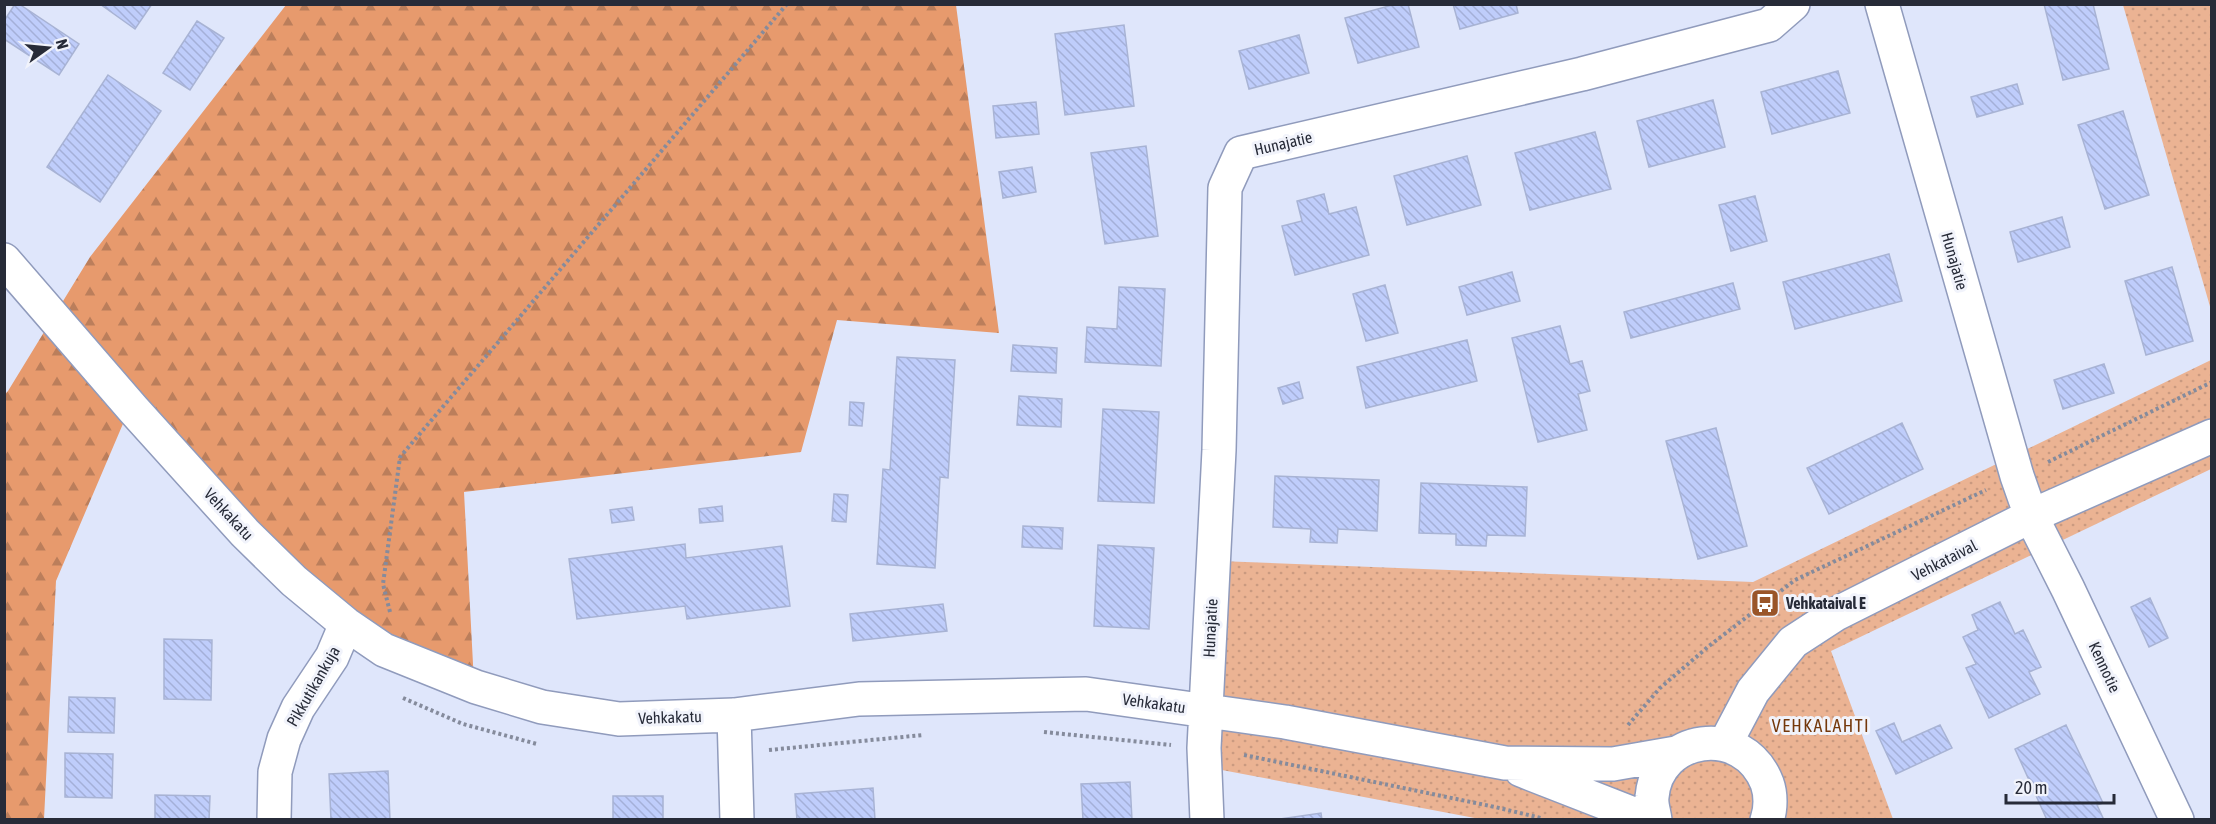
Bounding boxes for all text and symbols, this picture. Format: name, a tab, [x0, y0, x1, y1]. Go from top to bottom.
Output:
north arrow	[18, 18, 78, 78]
text: N	[53, 37, 72, 51]
street label: Hunajatie	[1252, 128, 1314, 159]
street label: Hunajatie	[1937, 230, 1972, 292]
street label: Vehkakatu	[201, 485, 257, 543]
street label: Vehkataival	[1908, 536, 1980, 584]
bus stop icon: Vehkataival E	[1749, 587, 1781, 619]
place label: Vehkataival E	[1785, 594, 1866, 612]
street label: Hunajatie	[1199, 598, 1222, 658]
street label: Kennotie	[2086, 639, 2124, 695]
street label: Pikkutikankuja	[283, 643, 344, 730]
street label: Vehkakatu	[1121, 690, 1187, 716]
street label: Vehkakatu	[638, 707, 702, 727]
district label: VEHKALAHTI	[1772, 715, 1870, 736]
scale bar	[2006, 767, 2114, 805]
text: 20 m	[2015, 777, 2047, 798]

